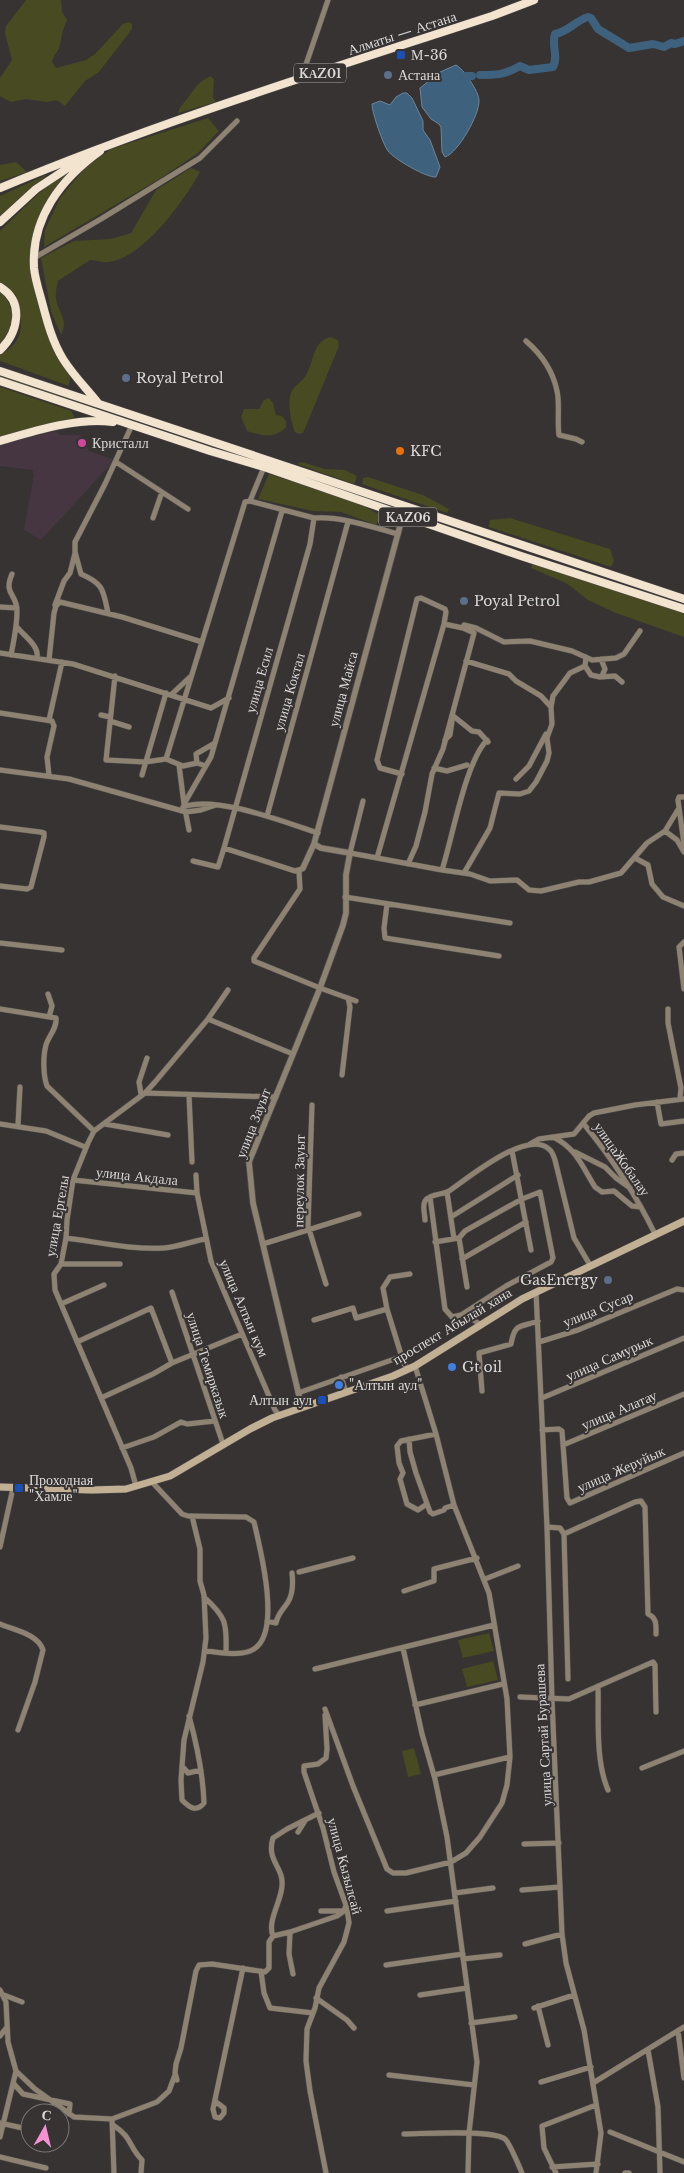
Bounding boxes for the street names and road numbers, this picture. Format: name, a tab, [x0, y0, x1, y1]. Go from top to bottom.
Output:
street label: Алматы — Астана	[345, 7, 459, 59]
road number: KАZ01	[294, 64, 346, 82]
road number: KАZ06	[379, 508, 437, 526]
street label: улица Есил	[241, 645, 277, 715]
street label: улица Майса	[324, 649, 362, 729]
street label: улица Коктал	[269, 651, 309, 733]
street label: улица Зауыт	[231, 1085, 275, 1161]
street label: улицаЖобалау	[590, 1118, 654, 1200]
street label: переулок Зауыт	[289, 1134, 309, 1228]
street label: улица Акдала	[95, 1163, 180, 1189]
street label: улица Ергелы	[41, 1173, 73, 1258]
street label: улица Алтын кум	[215, 1256, 273, 1360]
street label: проспект Абылай хана	[389, 1283, 516, 1369]
street label: улица Сусар	[560, 1287, 636, 1331]
street label: улица Темирказык	[182, 1310, 234, 1421]
street label: улица Самурык	[563, 1331, 655, 1385]
street label: улица Алатау	[579, 1386, 659, 1434]
street label: улица Жеруйык	[574, 1442, 668, 1496]
street label: улица Сартай Бурашева	[530, 1663, 556, 1807]
street label: улица Кызылсай	[323, 1816, 367, 1917]

